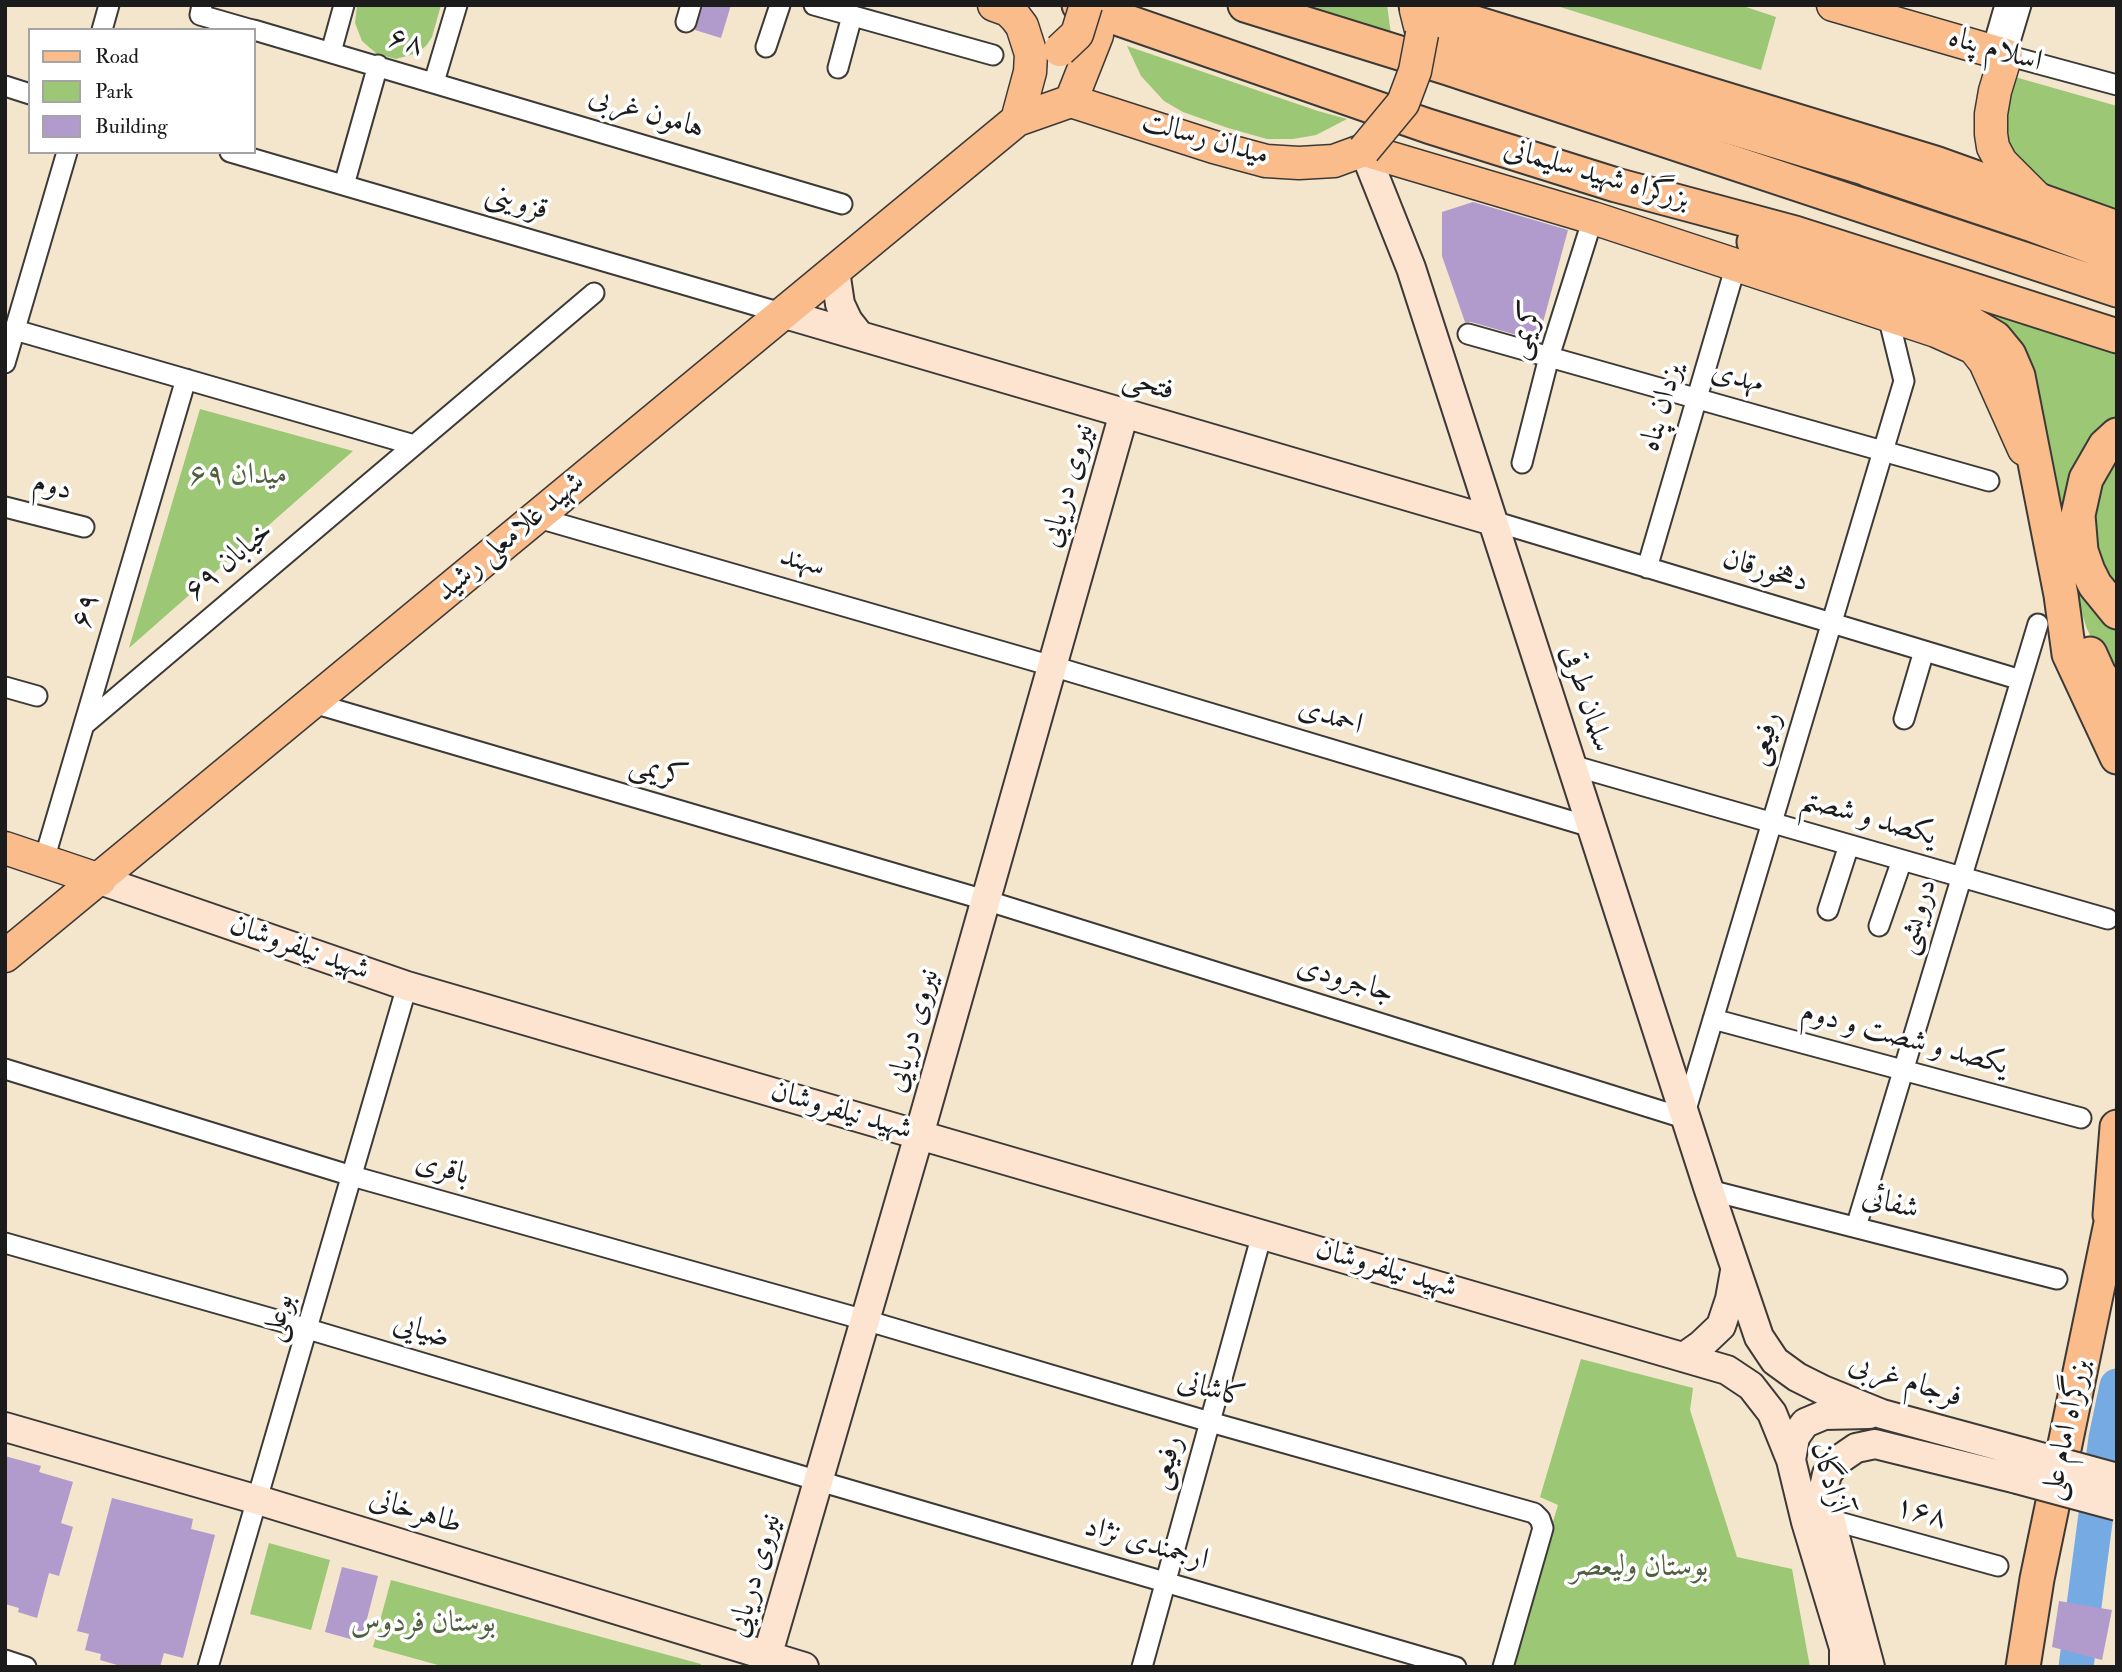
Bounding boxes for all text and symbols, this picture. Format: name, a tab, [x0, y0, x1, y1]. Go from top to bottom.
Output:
street label: اسلام پناه	[1944, 20, 2046, 82]
street label: ۶۸	[384, 21, 428, 65]
legend	[28, 28, 256, 154]
text: Road	[95, 43, 139, 70]
text: Park	[95, 78, 133, 105]
street label: هامون غربی	[584, 79, 708, 149]
street label: میدان رسالت	[1137, 105, 1273, 175]
text: Building	[95, 113, 168, 140]
street label: بزرگراه شهید سلیمانی	[1499, 132, 1693, 220]
street label: قزوینی	[480, 178, 552, 230]
street label: کریمی	[1501, 298, 1553, 364]
street label: مهدی	[1707, 354, 1767, 404]
street label: یزدان پناه	[1633, 360, 1693, 456]
street label: فتحی	[1118, 362, 1178, 410]
street label: نیروی دریایی	[1034, 420, 1104, 552]
park label: میدان ۶۹	[189, 459, 287, 495]
street label: شهید غلامعلی رشید	[429, 465, 593, 611]
street label: دوم	[29, 466, 75, 510]
street label: خیابان ۶۹	[178, 514, 282, 610]
street label: سهند	[775, 539, 829, 587]
street label: دهخورقان	[1718, 542, 1812, 602]
street label: ۶۹	[65, 589, 109, 633]
street label: سلمان طرقی	[1551, 641, 1619, 757]
street label: احمدی	[1293, 691, 1367, 745]
street label: رفیعی	[1741, 708, 1791, 770]
street label: کریمی	[625, 748, 691, 798]
street label: یکصد و شصتم	[1796, 783, 1940, 855]
street label: درویشی	[1890, 875, 1946, 959]
street label: شهید نیلفروشان	[224, 908, 374, 990]
street label: جاجرودی	[1292, 949, 1398, 1013]
street label: نیروی دریایی	[879, 965, 949, 1097]
street label: یکصد و شصت و دوم	[1797, 995, 2011, 1085]
street label: شهید نیلفروشان	[766, 1075, 916, 1149]
street label: باقری	[411, 1145, 473, 1195]
street label: شفائی	[1858, 1181, 1922, 1229]
street label: شهید نیلفروشان	[1311, 1233, 1461, 1307]
street label: بوعلی	[256, 1290, 304, 1346]
street label: ضیایی	[388, 1306, 454, 1358]
street label: فرجام غربی	[1844, 1347, 1966, 1417]
street label: بزرگراه امام علی	[2036, 1356, 2100, 1504]
street label: کاشانی	[1173, 1364, 1249, 1418]
street label: رفیعی	[1143, 1432, 1193, 1494]
street label: آزادگان	[1801, 1438, 1855, 1518]
street label: طاهرخانی	[364, 1482, 466, 1544]
street label: ۱۶۸	[1891, 1490, 1951, 1538]
street label: نیروی دریایی	[721, 1510, 791, 1642]
street label: ارجمندی نژاد	[1080, 1510, 1212, 1580]
park label: بوستان ولیعصر	[1570, 1551, 1708, 1587]
park label: بوستان فردوس	[350, 1607, 496, 1643]

